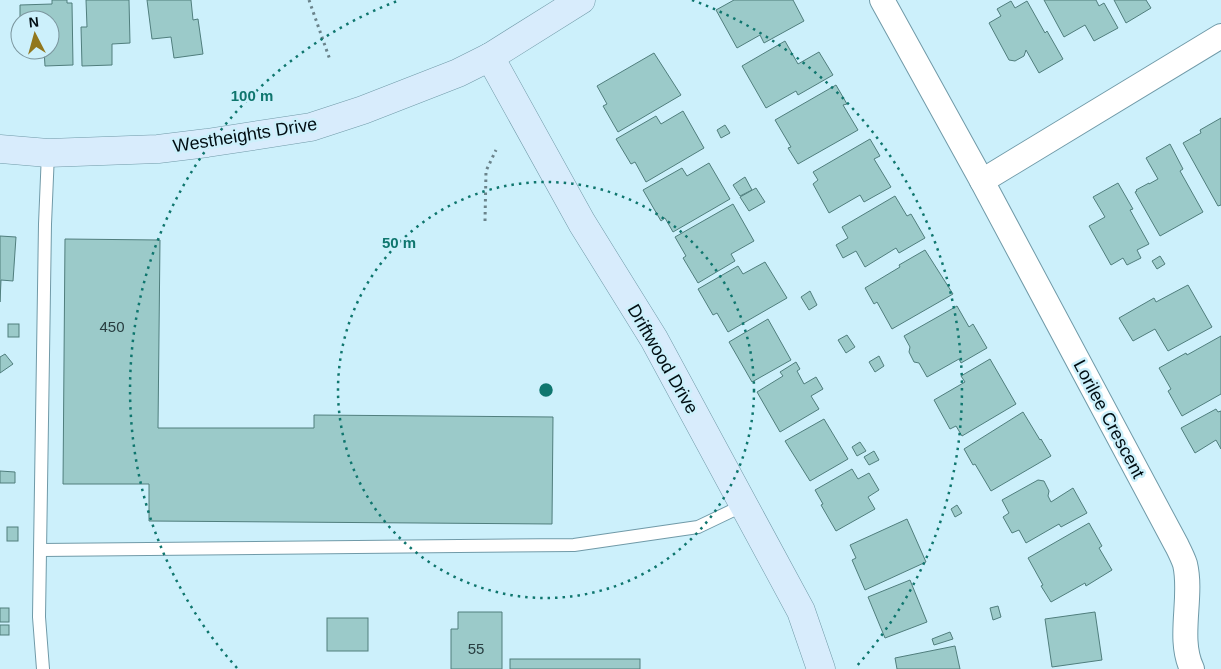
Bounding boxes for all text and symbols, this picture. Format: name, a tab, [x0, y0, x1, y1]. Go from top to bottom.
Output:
north arrow	[10, 10, 60, 60]
text: N	[28, 14, 40, 31]
text: 100 m	[231, 87, 273, 104]
street label: Westheights Drive	[171, 114, 319, 156]
text: 50 m	[382, 234, 416, 251]
street label: Driftwood Drive	[624, 301, 702, 417]
house number: 450	[99, 318, 125, 335]
street label: Lorilee Crescent	[1069, 356, 1149, 482]
centre of rings	[537, 381, 555, 399]
house number: 55	[468, 640, 484, 657]

